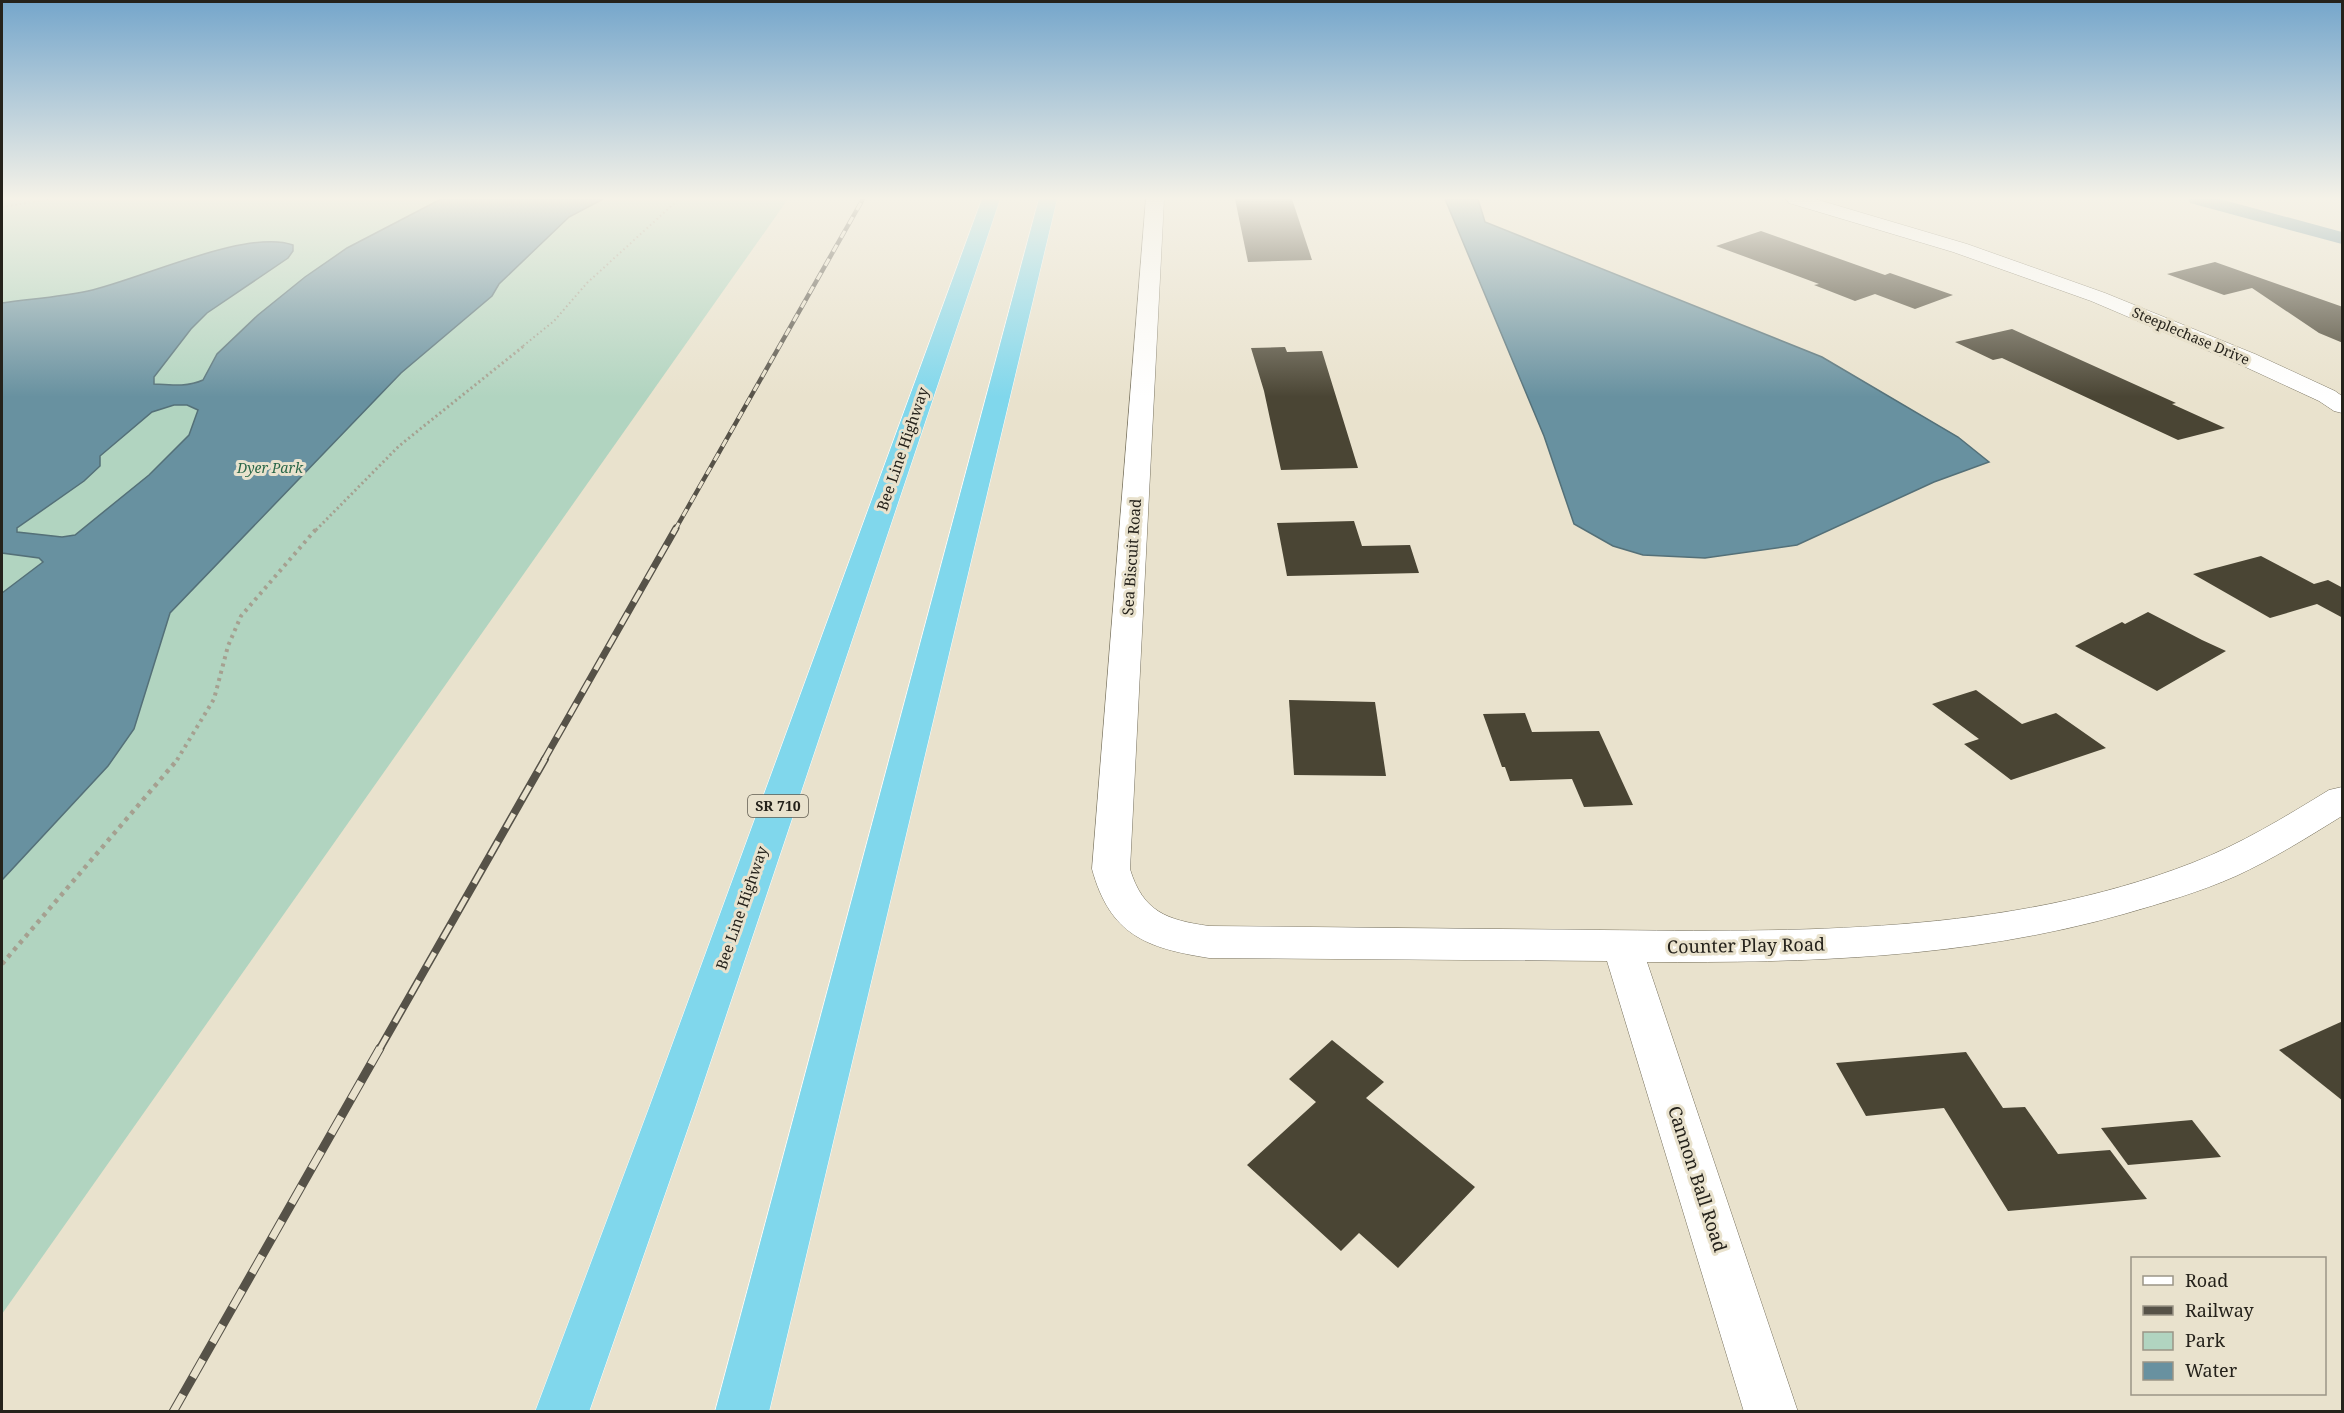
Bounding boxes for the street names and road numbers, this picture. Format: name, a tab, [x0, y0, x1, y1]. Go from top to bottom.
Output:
street label: Steeplechase Drive	[2130, 302, 2253, 369]
street label: Bee Line Highway	[872, 384, 933, 513]
street label: Sea Biscuit Road	[1117, 498, 1145, 616]
road number: SR 710	[748, 795, 808, 817]
street label: Bee Line Highway	[711, 843, 772, 972]
street label: Counter Play Road	[1667, 932, 1825, 958]
street label: Cannon Ball Road	[1663, 1103, 1733, 1255]

